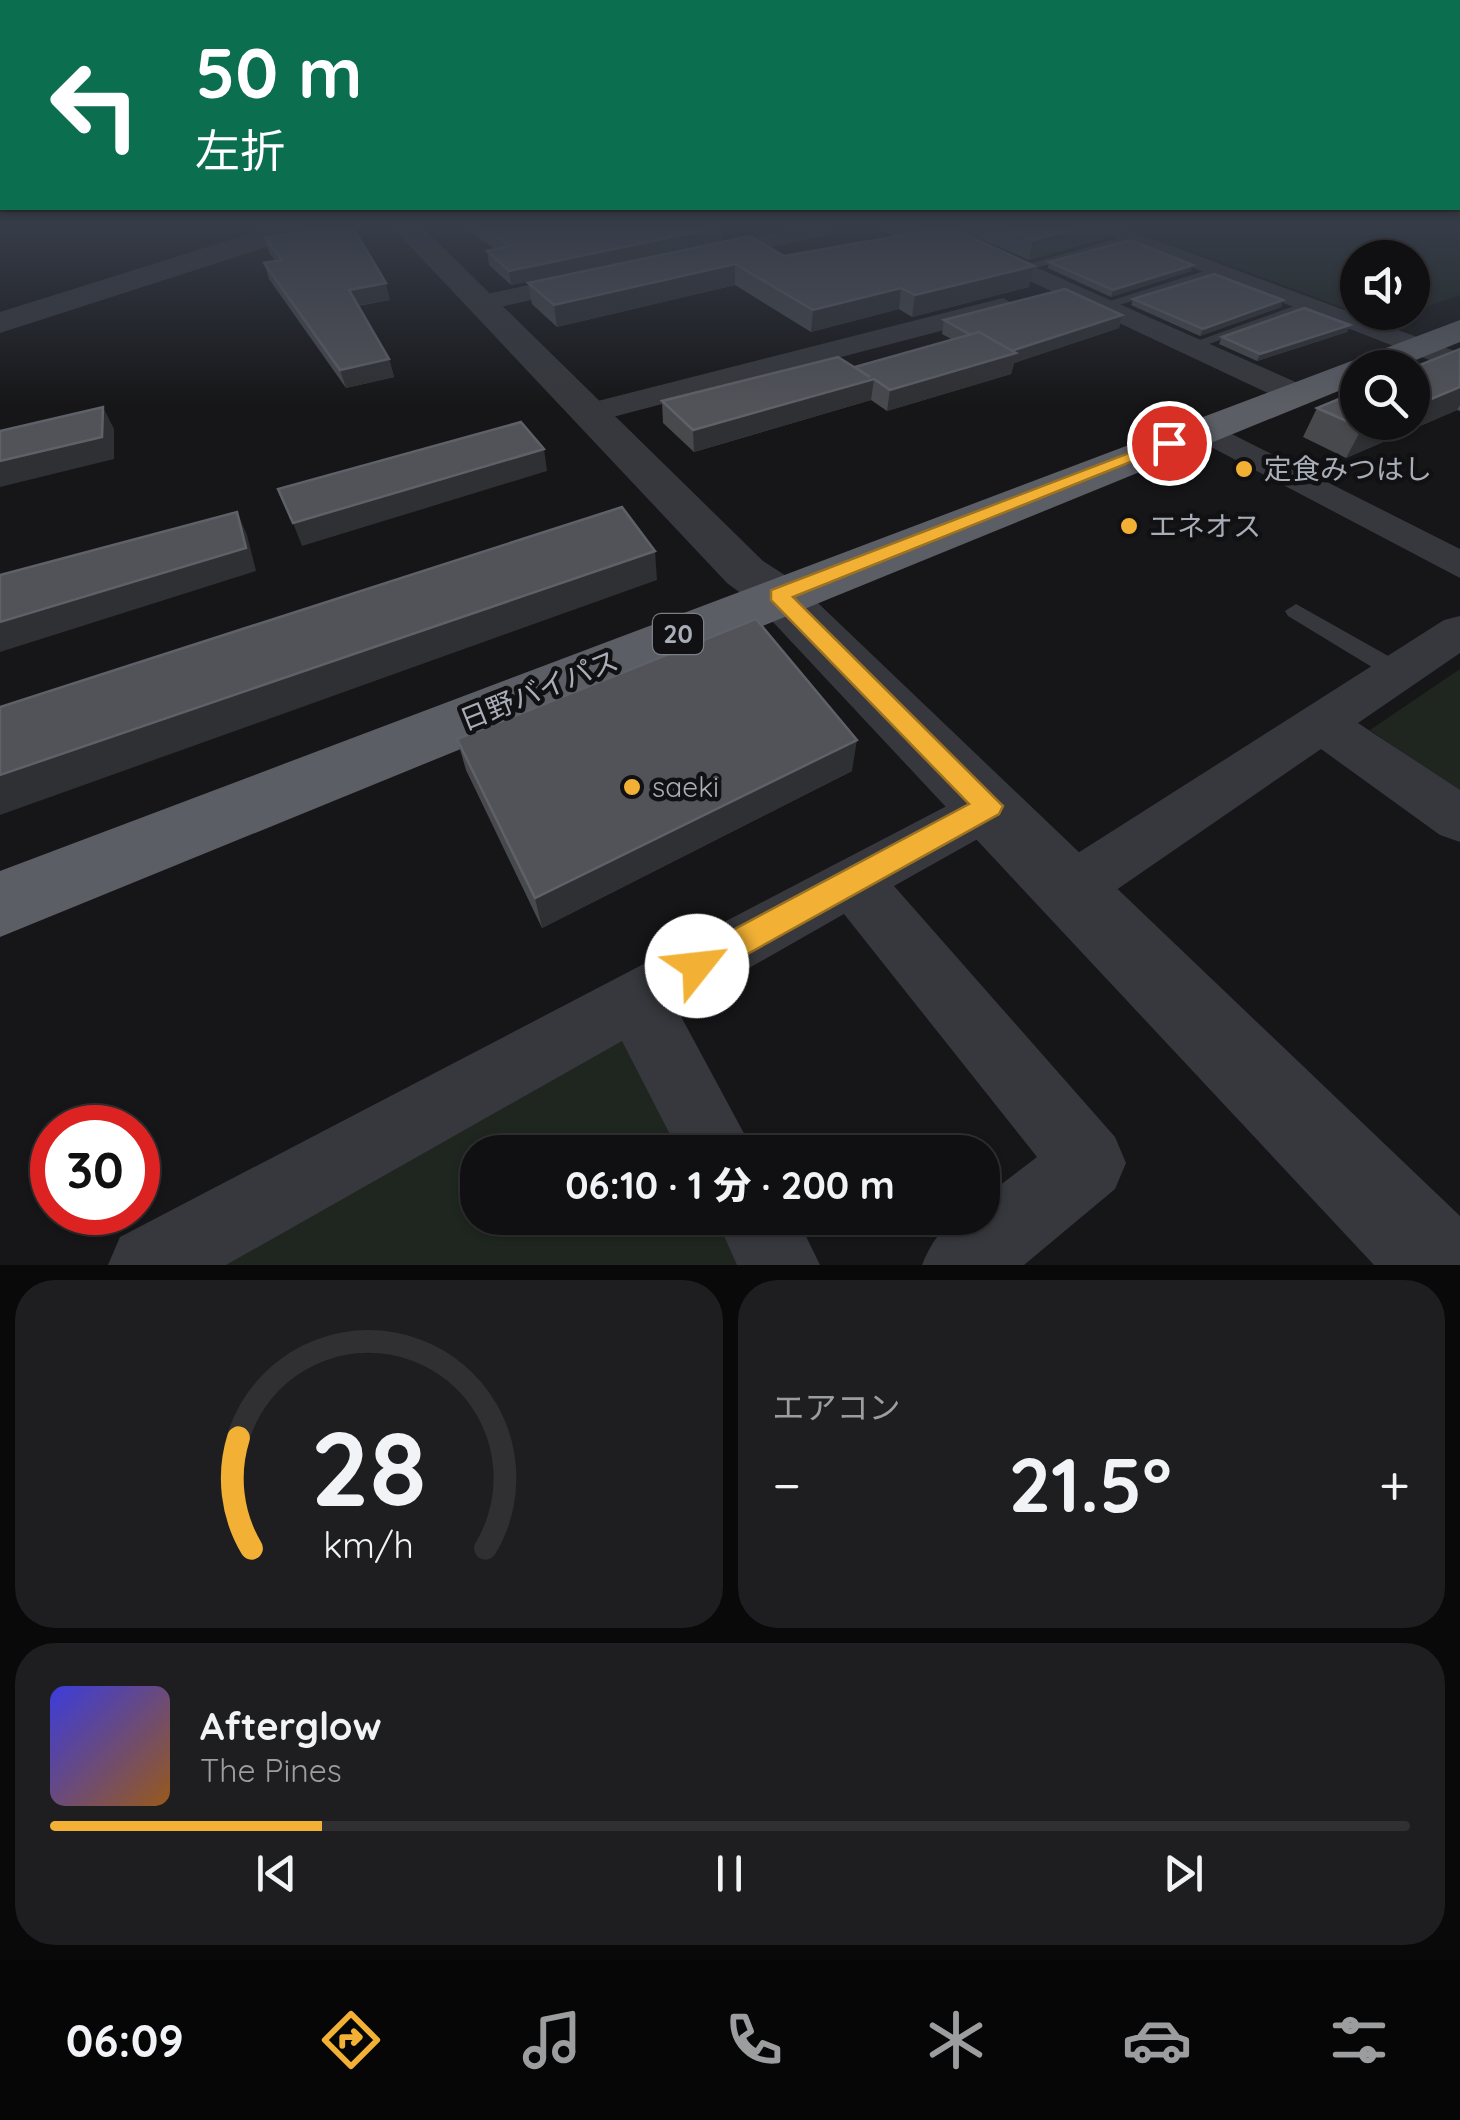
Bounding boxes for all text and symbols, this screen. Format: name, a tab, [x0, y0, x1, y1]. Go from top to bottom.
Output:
text: 50 m	[195, 28, 362, 116]
icon: left	[30, 40, 160, 170]
text: 左折	[195, 122, 285, 178]
map controls	[1340, 240, 1430, 440]
button: sound	[1340, 240, 1430, 330]
button: search	[1340, 350, 1430, 440]
pin	[1127, 401, 1212, 486]
icon: arrive	[1142, 416, 1197, 471]
place label: 定食みつはし	[1264, 451, 1432, 486]
marker: 定食みつはし	[1233, 458, 1255, 480]
place label: エネオス	[1149, 508, 1261, 543]
marker: エネオス	[1118, 515, 1140, 537]
road number: 20	[653, 614, 703, 654]
street label: 日野バイパス	[455, 642, 623, 737]
place label: saeki	[652, 769, 719, 804]
marker: saeki	[621, 776, 643, 798]
position arrow	[645, 914, 749, 1018]
speed limit sign: 30	[30, 1105, 160, 1235]
text: 06:10 · 1 分 · 200 m	[565, 1161, 895, 1209]
text: エアコン	[773, 1387, 901, 1427]
text: 28	[311, 1402, 427, 1532]
text: 21.5°	[1008, 1437, 1172, 1531]
text: −	[773, 1450, 801, 1519]
text: +	[1379, 1450, 1410, 1519]
text: km/h	[323, 1522, 414, 1567]
text: Afterglow	[200, 1702, 382, 1750]
text: The Pines	[200, 1750, 342, 1790]
icon: previous	[249, 1846, 304, 1901]
icon: pause	[702, 1846, 757, 1901]
icon: next	[1156, 1846, 1211, 1901]
icon: directions	[316, 2005, 386, 2075]
icon: music	[517, 2005, 587, 2075]
icon: phone	[719, 2005, 789, 2075]
icon: climate	[921, 2005, 991, 2075]
icon: car	[1122, 2005, 1192, 2075]
icon: filters	[1324, 2005, 1394, 2075]
text: 06:09	[66, 2012, 184, 2068]

